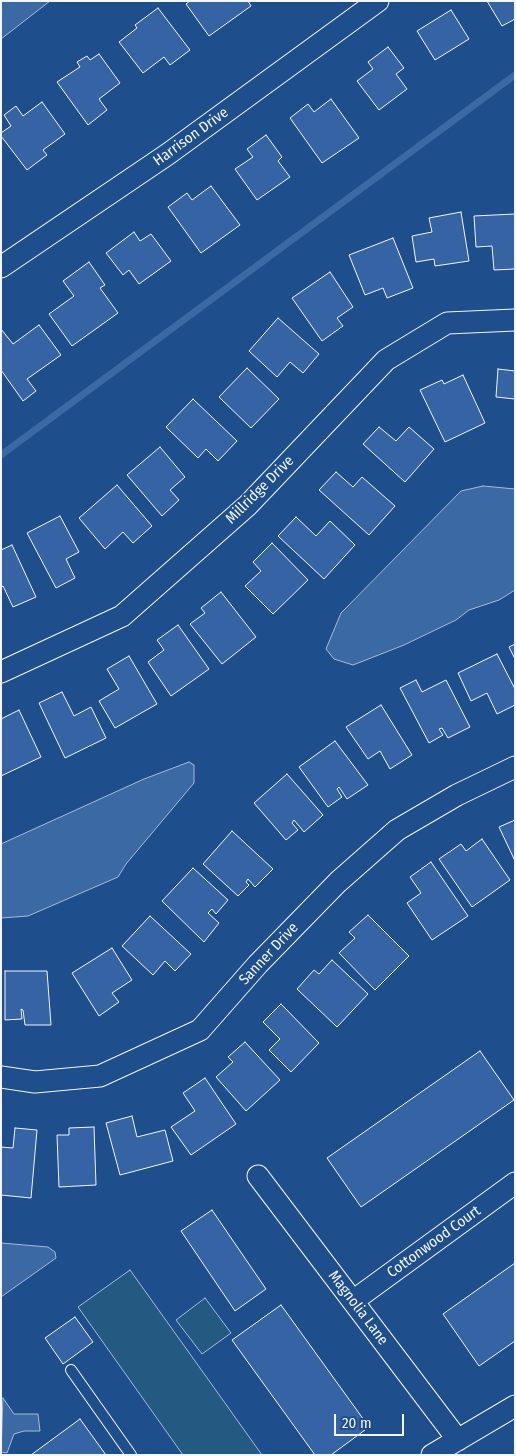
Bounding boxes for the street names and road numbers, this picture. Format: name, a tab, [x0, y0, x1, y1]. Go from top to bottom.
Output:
street label: Harrison Drive	[150, 104, 232, 170]
street label: Millridge Drive	[222, 452, 298, 528]
street label: Sanner Drive	[236, 919, 302, 989]
street label: Cottonwood Court	[384, 1202, 484, 1282]
street label: Magnolia Lane	[324, 1267, 392, 1349]

